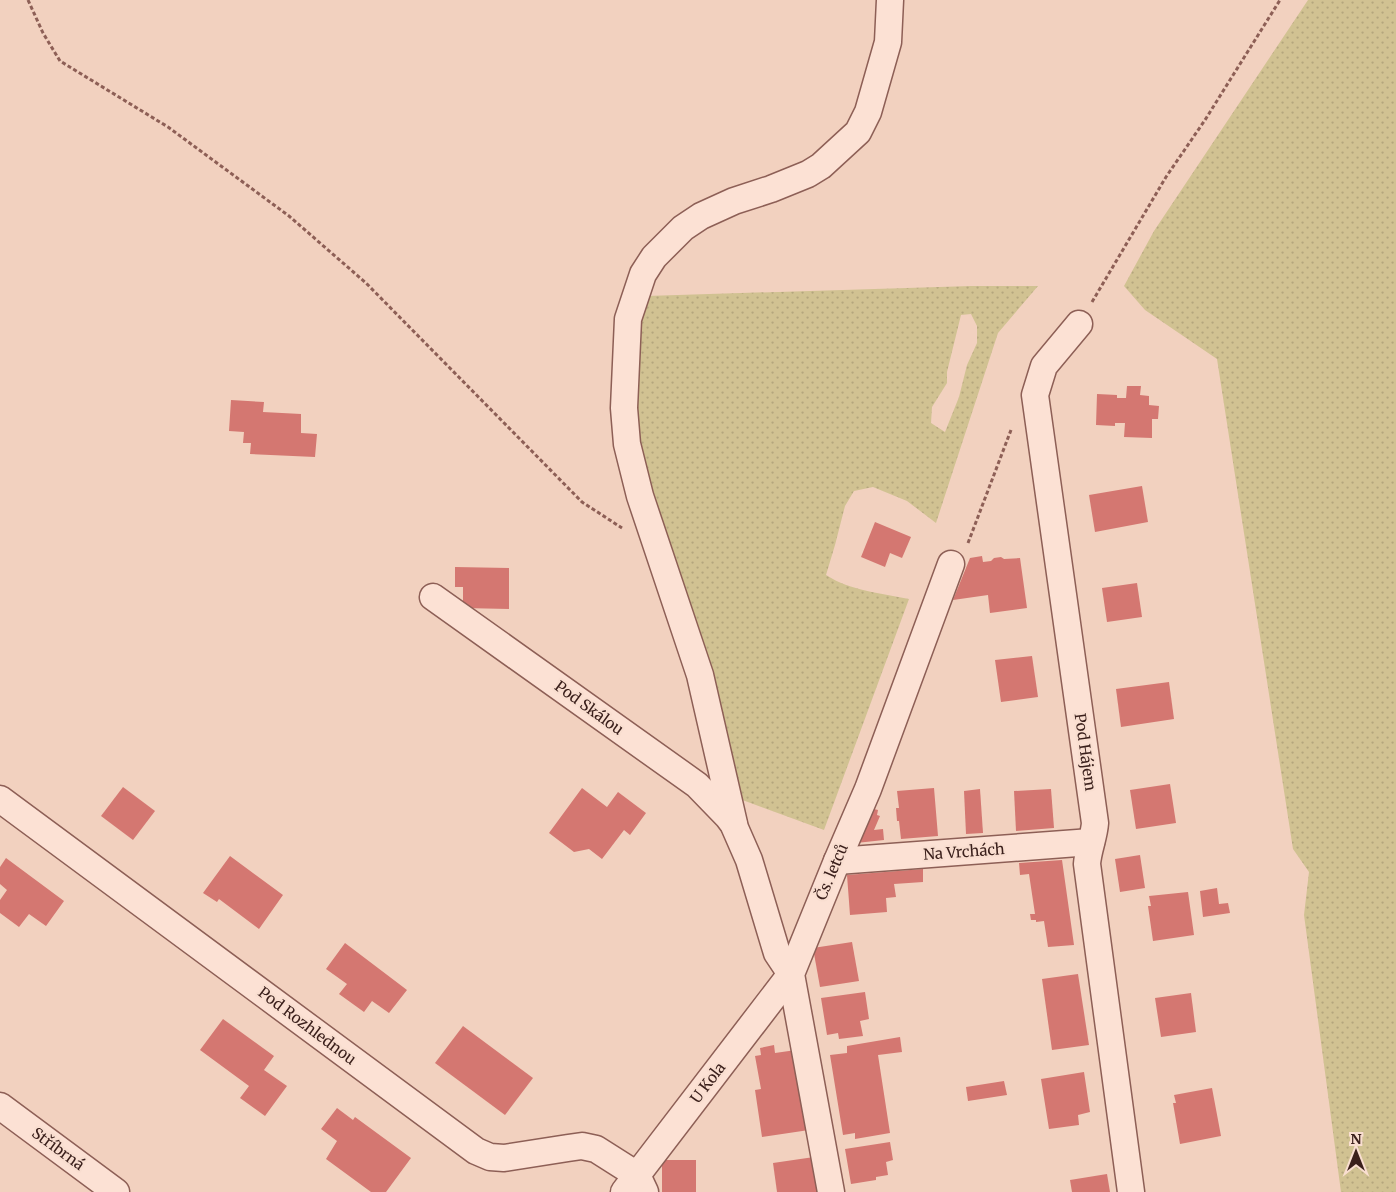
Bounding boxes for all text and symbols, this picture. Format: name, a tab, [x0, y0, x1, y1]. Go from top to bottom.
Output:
street label: Pod Skálou	[551, 676, 627, 739]
street label: Pod Hájem	[1071, 712, 1100, 792]
street label: Na Vrchách	[923, 839, 1005, 864]
street label: Čs. letců	[810, 840, 852, 903]
street label: Pod Rozhlednou	[255, 983, 360, 1069]
street label: U Kola	[686, 1058, 729, 1107]
street label: Stříbrná	[28, 1123, 88, 1174]
north arrow	[1331, 1127, 1381, 1177]
text: N	[1350, 1130, 1362, 1148]

